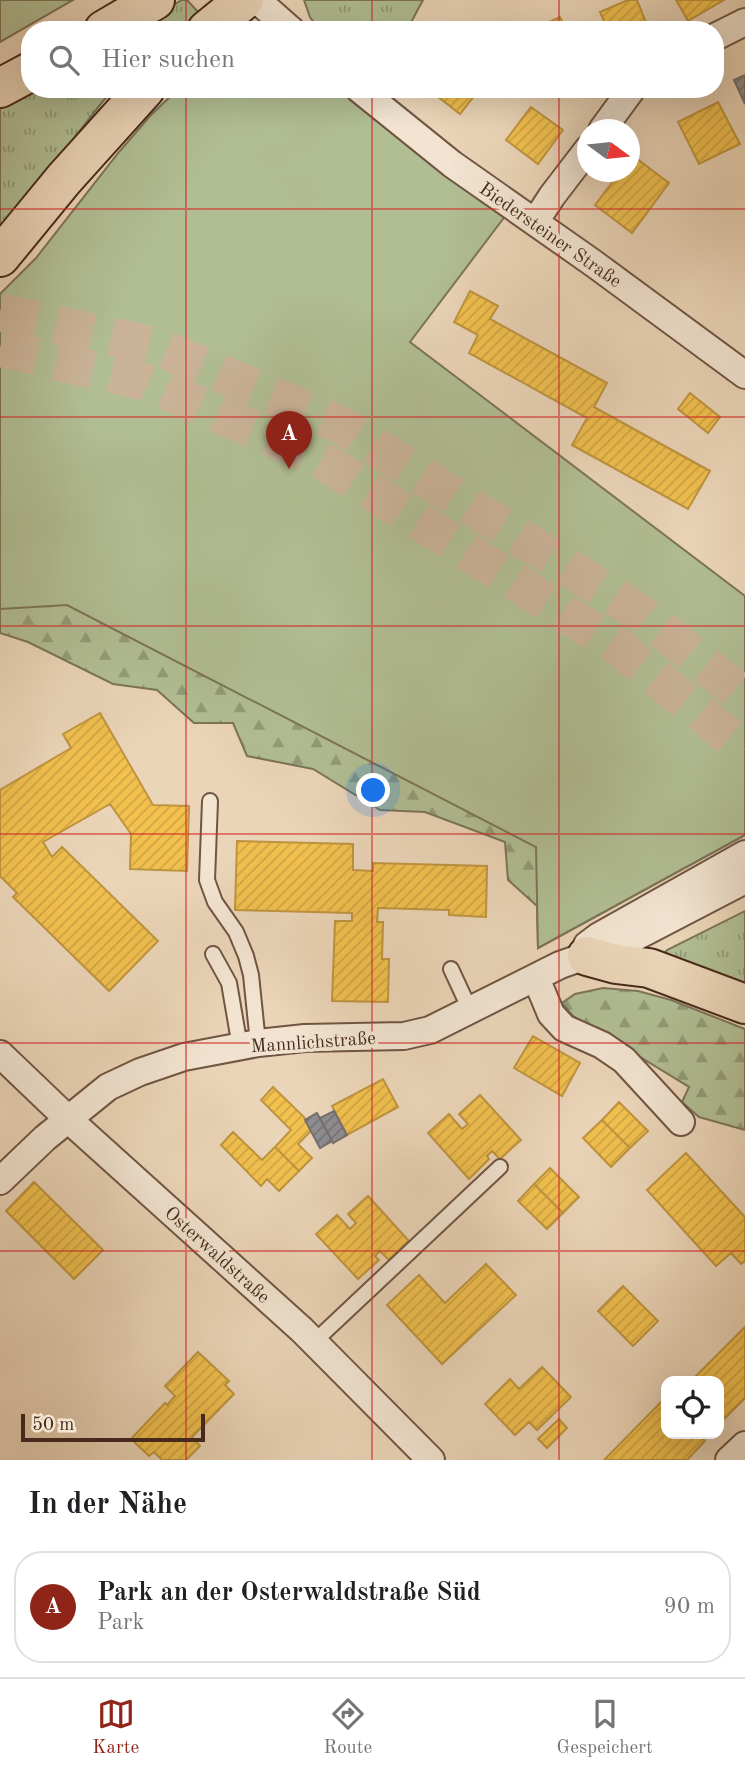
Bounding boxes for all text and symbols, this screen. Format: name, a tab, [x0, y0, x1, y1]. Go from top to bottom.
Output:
search box	[21, 21, 724, 98]
icon: search	[45, 41, 83, 79]
text: Hier suchen	[101, 47, 235, 73]
north arrow	[577, 119, 640, 182]
street label: Biedersteiner Straße	[475, 180, 624, 292]
pin: A	[266, 411, 312, 469]
your location	[356, 773, 390, 807]
street label: Mannlichstraße	[250, 1030, 376, 1057]
street label: Osterwaldstraße	[160, 1204, 273, 1308]
map controls	[661, 1376, 724, 1439]
button: locate	[661, 1376, 724, 1439]
scale bar	[21, 1411, 205, 1443]
text: 50 m	[32, 1416, 74, 1435]
text: In der Nähe	[28, 1490, 187, 1520]
text: Park an der Osterwaldstraße Süd	[97, 1580, 481, 1606]
text: A	[44, 1595, 62, 1618]
text: 90 m	[664, 1595, 715, 1618]
text: Park	[97, 1611, 144, 1634]
tab: Karte	[92, 1695, 139, 1760]
tab: Route	[324, 1695, 372, 1760]
tab: Gespeichert	[557, 1695, 653, 1760]

